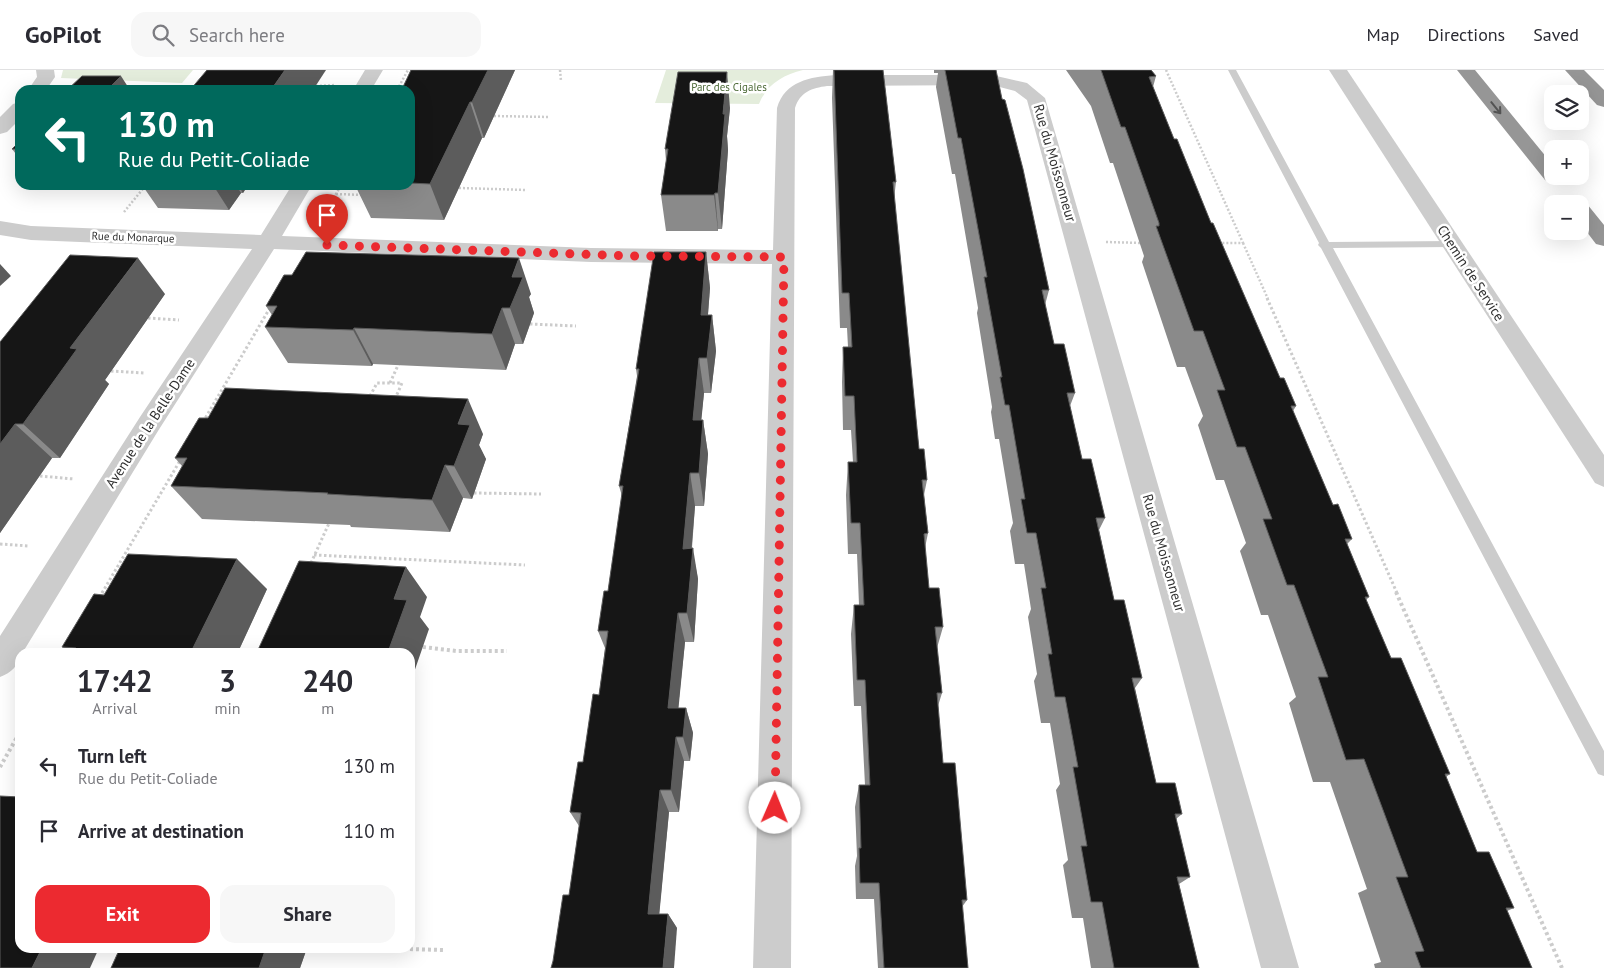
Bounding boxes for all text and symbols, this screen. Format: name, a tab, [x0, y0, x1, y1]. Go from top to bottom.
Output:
search box	[131, 12, 481, 57]
text: GoPilot	[25, 19, 101, 50]
icon: search	[149, 21, 177, 49]
text: Search here	[189, 23, 285, 47]
text: Map	[1367, 23, 1399, 46]
text: Directions	[1427, 23, 1505, 46]
text: Saved	[1533, 23, 1579, 46]
park label: Parc des Cigales	[691, 80, 767, 94]
map controls	[1544, 85, 1589, 240]
button: layers	[1544, 85, 1589, 130]
text: 130 m	[118, 101, 215, 147]
one-way arrow	[1491, 101, 1502, 114]
street label: Rue du Moissonneur	[1030, 102, 1080, 224]
icon: left	[35, 105, 100, 170]
button: +	[1544, 140, 1589, 185]
text: Rue du Petit-Coliade	[118, 145, 310, 173]
pin	[306, 194, 348, 245]
button: −	[1544, 195, 1589, 240]
icon: arrive	[313, 201, 341, 229]
street label: Chemin de Service	[1433, 222, 1509, 324]
street label: Rue du Monarque	[91, 229, 175, 245]
street label: Avenue de la Belle-Dame	[101, 355, 199, 491]
street label: Rue du Moissonneur	[1139, 492, 1189, 614]
text: 17:42	[77, 661, 153, 700]
text: 3	[219, 661, 236, 700]
text: 240	[302, 661, 353, 700]
text: Arrival	[92, 698, 137, 718]
text: min	[215, 698, 241, 718]
text: m	[321, 698, 334, 718]
text: Turn left	[78, 744, 147, 768]
icon: left	[35, 752, 63, 780]
text: 130 m	[343, 754, 395, 778]
text: Rue du Petit-Coliade	[78, 768, 218, 788]
position arrow	[748, 781, 800, 833]
icon: arrive	[35, 817, 63, 845]
text: Arrive at destination	[78, 819, 244, 843]
text: 110 m	[343, 819, 395, 843]
button: Exit	[35, 885, 210, 943]
button: Share	[220, 885, 395, 943]

